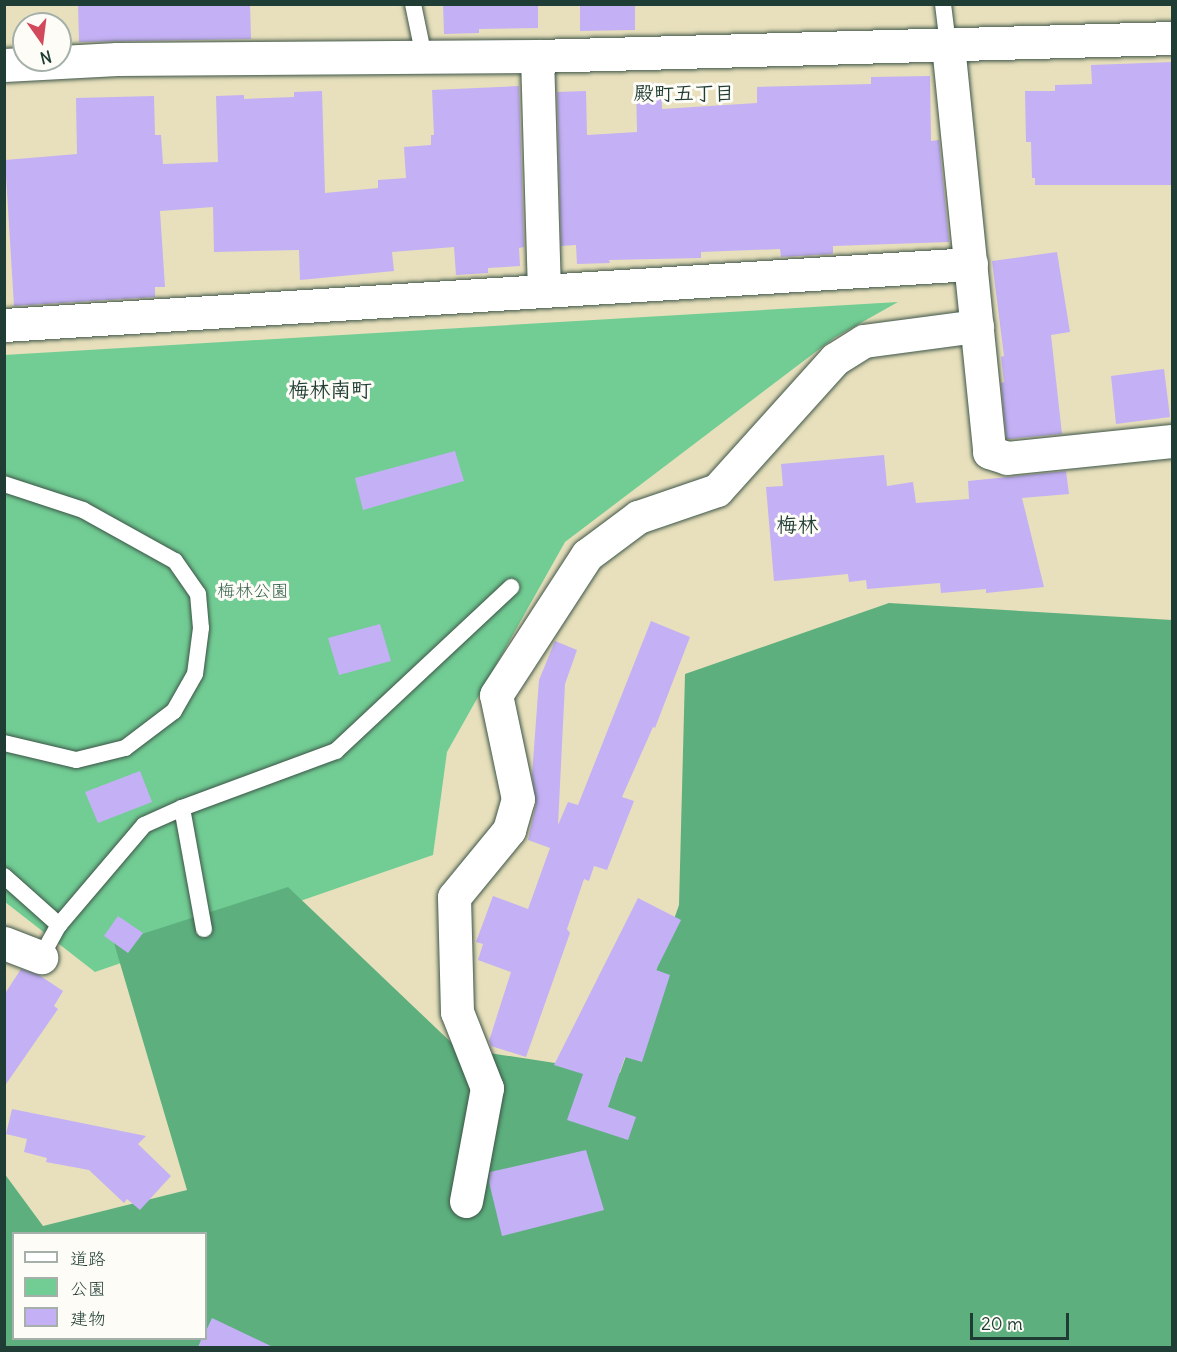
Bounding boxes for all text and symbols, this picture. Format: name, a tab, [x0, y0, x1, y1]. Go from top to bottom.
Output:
north arrow	[12, 12, 72, 72]
text: N	[38, 46, 54, 69]
district label: 殿町五丁目	[634, 80, 734, 104]
district label: 梅林南町	[288, 377, 372, 403]
district label: 梅林	[776, 512, 818, 538]
park label: 梅林公園	[217, 580, 289, 602]
legend	[12, 1232, 207, 1340]
text: 道路	[70, 1247, 106, 1270]
text: 公園	[70, 1277, 106, 1300]
scale bar	[973, 1301, 1072, 1339]
text: 建物	[70, 1307, 106, 1330]
text: 20 m	[981, 1312, 1023, 1335]

